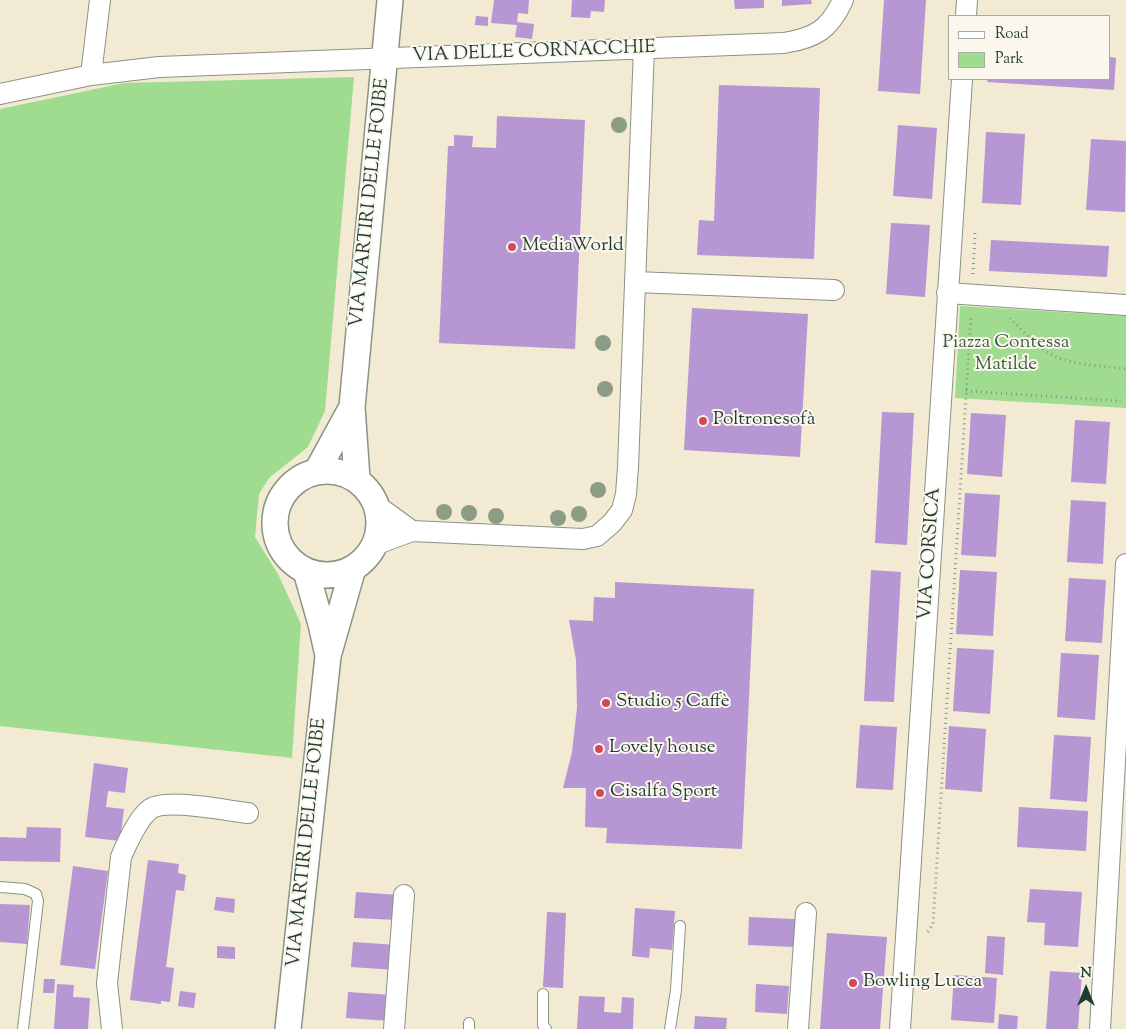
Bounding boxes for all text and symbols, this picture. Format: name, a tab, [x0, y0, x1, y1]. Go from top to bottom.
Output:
legend	[948, 15, 1111, 80]
text: Road	[995, 24, 1029, 45]
street label: VIA DELLE CORNACCHIE	[412, 37, 656, 69]
text: Park	[995, 49, 1024, 70]
street label: VIA MARTIRI DELLE FOIBE	[347, 77, 395, 329]
place label: MediaWorld	[522, 236, 624, 258]
marker: MediaWorld	[506, 241, 518, 253]
park label: Piazza Contessa Matilde	[942, 333, 1070, 377]
place label: Poltronesofà	[713, 410, 815, 432]
marker: Poltronesofà	[697, 415, 709, 427]
street label: VIA CORSICA	[915, 487, 947, 621]
place label: Studio 5 Caffè	[616, 692, 730, 714]
marker: Studio 5 Caffè	[600, 697, 612, 709]
street label: VIA MARTIRI DELLE FOIBE	[284, 717, 332, 969]
place label: Lovely house	[609, 738, 716, 760]
marker: Lovely house	[593, 743, 605, 755]
place label: Cisalfa Sport	[610, 782, 717, 804]
marker: Cisalfa Sport	[594, 787, 606, 799]
north arrow	[1061, 964, 1111, 1014]
text: N	[1080, 964, 1092, 984]
place label: Bowling Lucca	[863, 972, 982, 994]
marker: Bowling Lucca	[847, 977, 859, 989]

